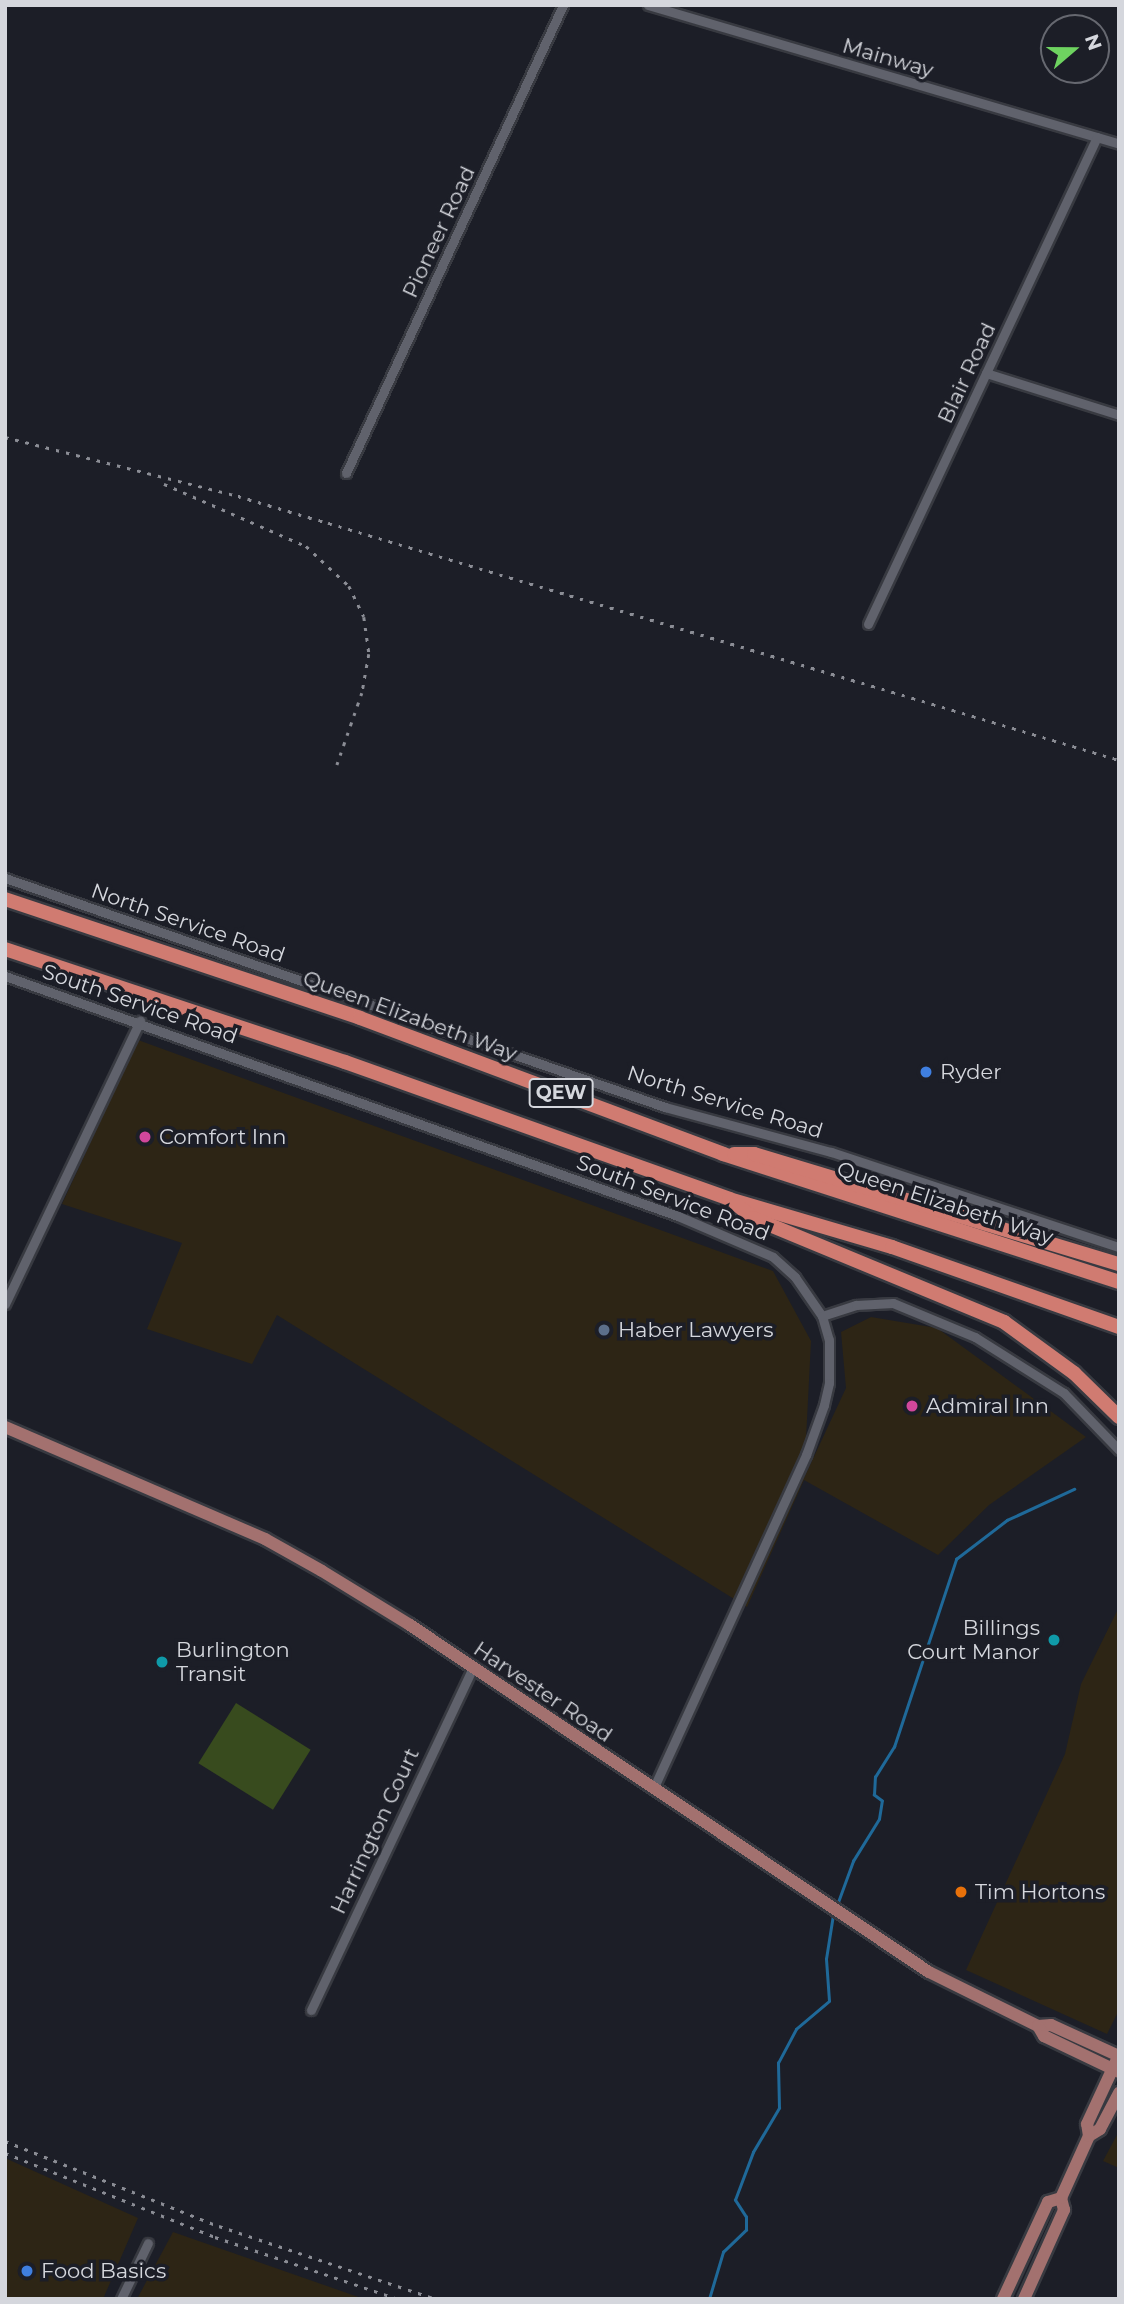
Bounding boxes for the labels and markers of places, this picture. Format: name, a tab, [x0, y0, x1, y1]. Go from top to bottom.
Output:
place label: Ryder	[940, 1059, 1002, 1085]
marker: Ryder	[918, 1064, 934, 1080]
place label: Comfort Inn	[159, 1124, 286, 1150]
marker: Comfort Inn	[137, 1129, 153, 1145]
place label: Haber Lawyers	[618, 1317, 774, 1343]
marker: Haber Lawyers	[596, 1322, 612, 1338]
place label: Admiral Inn	[926, 1393, 1049, 1419]
marker: Admiral Inn	[904, 1398, 920, 1414]
place label: Billings Court Manor	[907, 1615, 1040, 1665]
marker: Billings Court Manor	[1046, 1632, 1062, 1648]
place label: Burlington Transit	[176, 1637, 290, 1687]
marker: Burlington Transit	[154, 1654, 170, 1670]
place label: Tim Hortons	[975, 1879, 1105, 1905]
marker: Tim Hortons	[953, 1884, 969, 1900]
place label: Food Basics	[41, 2258, 166, 2284]
marker: Food Basics	[19, 2263, 35, 2279]

